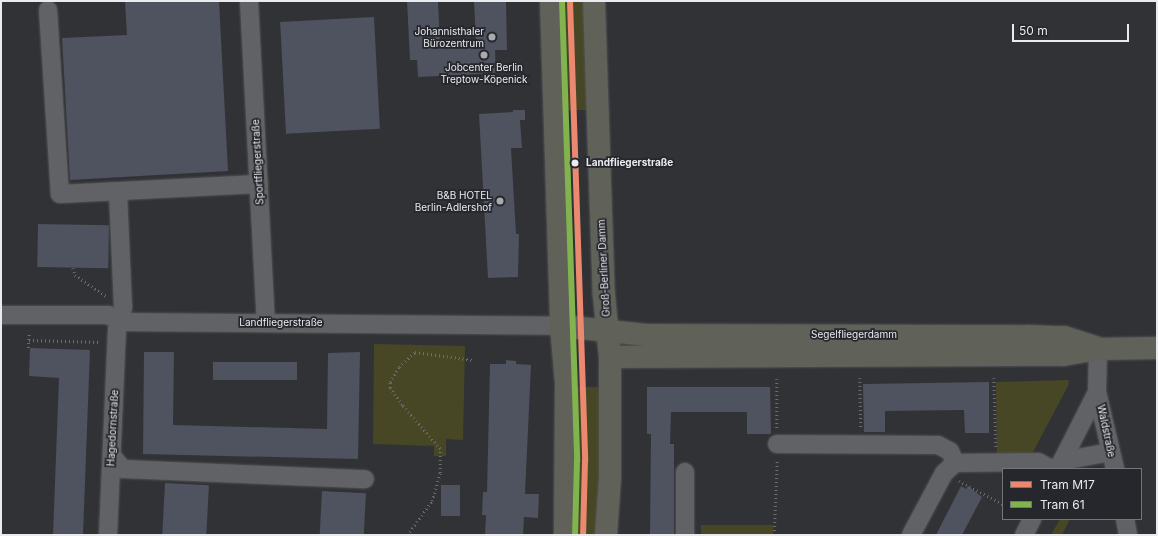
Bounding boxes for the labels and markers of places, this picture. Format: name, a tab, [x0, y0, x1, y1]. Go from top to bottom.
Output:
place label: Johannisthaler Bürozentrum	[414, 25, 484, 48]
marker: Johannisthaler Bürozentrum	[487, 32, 497, 42]
marker: Jobcenter Berlin Treptow-Köpenick	[479, 50, 489, 60]
place label: Jobcenter Berlin Treptow-Köpenick	[440, 61, 528, 84]
marker: Landfliegerstraße	[568, 156, 582, 170]
place label: Landfliegerstraße	[586, 157, 673, 169]
place label: B&B HOTEL Berlin-Adlershof	[415, 189, 492, 212]
marker: B&B HOTEL Berlin-Adlershof	[495, 196, 505, 206]

